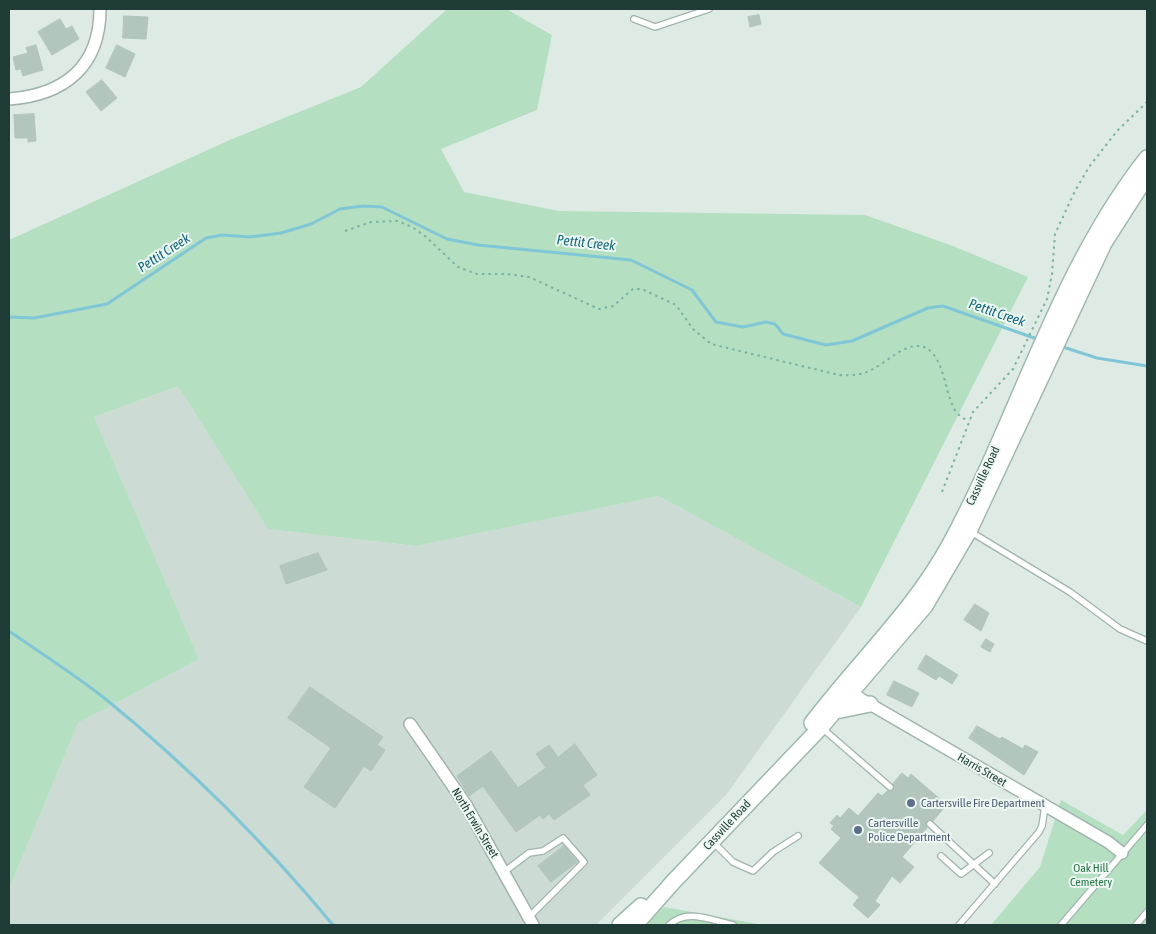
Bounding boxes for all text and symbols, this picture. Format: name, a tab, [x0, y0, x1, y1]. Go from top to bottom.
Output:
water label: Pettit Creek	[135, 230, 193, 276]
water label: Pettit Creek	[556, 232, 616, 254]
water label: Pettit Creek	[966, 295, 1028, 331]
street label: Cassville Road	[963, 444, 1003, 508]
street label: Harris Street	[955, 750, 1009, 790]
street label: North Erwin Street	[448, 785, 502, 861]
place label: Cartersville Fire Department	[921, 796, 1045, 810]
street label: Cassville Road	[700, 797, 754, 853]
marker: Cartersville Fire Department	[905, 797, 917, 809]
place label: Cartersville Police Department	[868, 816, 951, 844]
marker: Cartersville Police Department	[852, 824, 864, 836]
park label: Oak Hill Cemetery	[1070, 861, 1112, 889]

